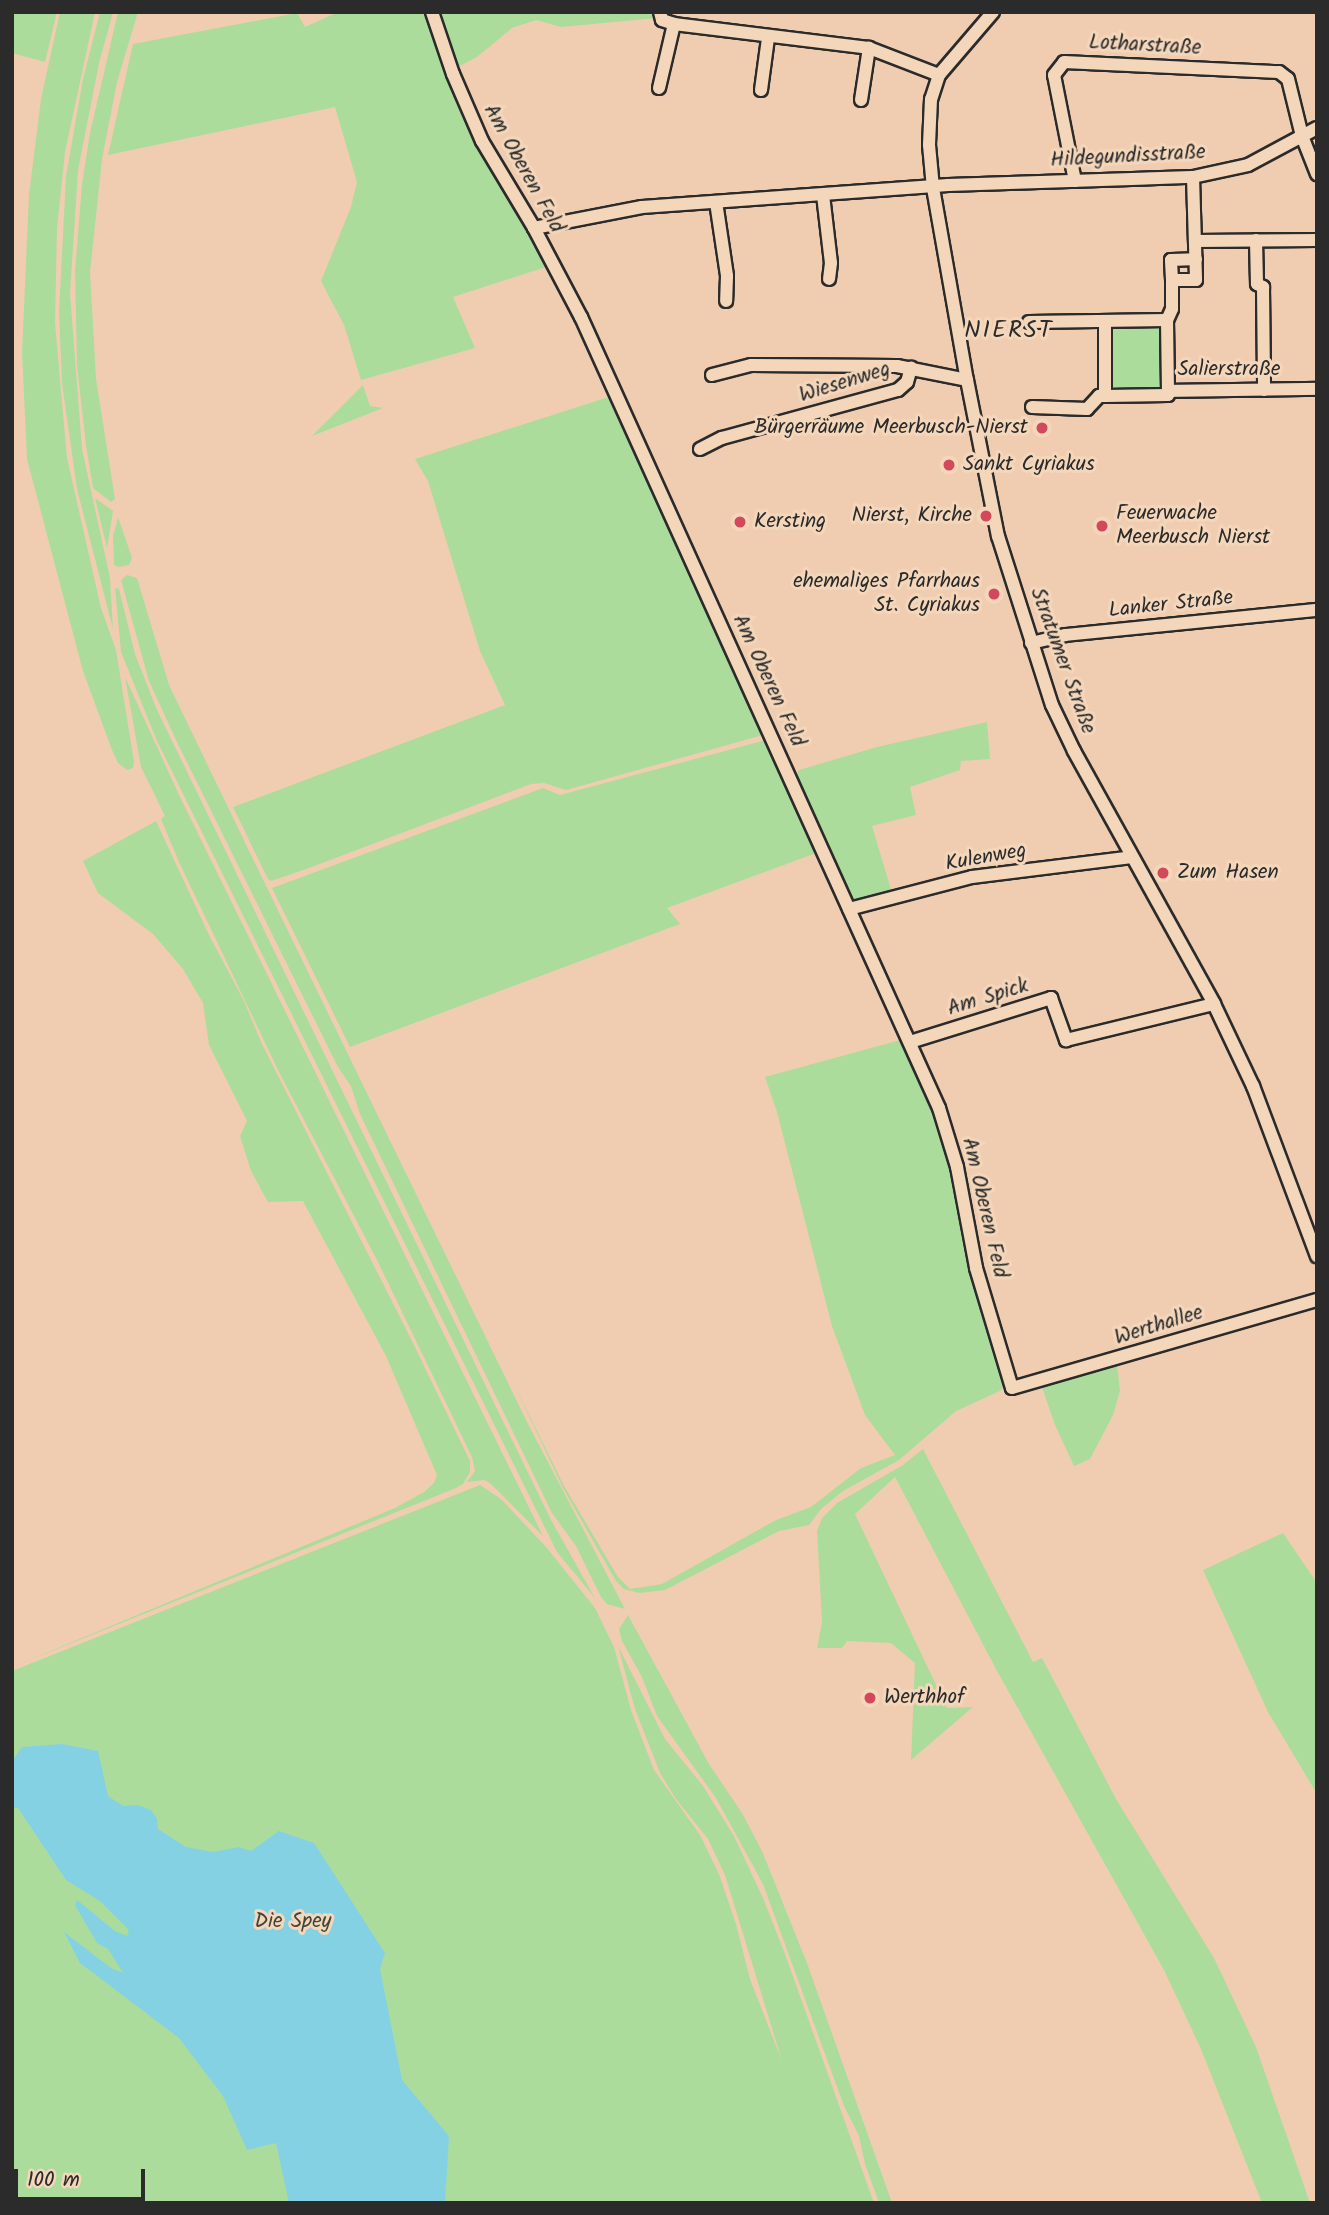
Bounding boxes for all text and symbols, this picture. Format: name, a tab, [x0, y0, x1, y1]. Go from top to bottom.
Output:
street label: Lotharstraße	[1088, 30, 1202, 62]
street label: Am Oberen Feld	[477, 100, 569, 238]
street label: Hildegundisstraße	[1050, 140, 1206, 174]
district label: NIERST	[965, 317, 1053, 345]
street label: Wiesenweg	[796, 357, 894, 409]
street label: Salierstraße	[1177, 357, 1281, 383]
place label: Bürgerräume Meerbusch-Nierst	[754, 415, 1028, 441]
marker: Bürgerräume Meerbusch-Nierst	[1034, 420, 1050, 436]
place label: Sankt Cyriakus	[963, 452, 1095, 478]
marker: Sankt Cyriakus	[941, 457, 957, 473]
place label: Feuerwache Meerbusch Nierst	[1116, 501, 1270, 551]
place label: Nierst, Kirche	[852, 503, 972, 529]
marker: Nierst, Kirche	[978, 508, 994, 524]
place label: Kersting	[754, 509, 826, 535]
marker: Kersting	[732, 514, 748, 530]
marker: Feuerwache Meerbusch Nierst	[1094, 518, 1110, 534]
place label: ehemaliges Pfarrhaus St. Cyriakus	[793, 569, 980, 619]
street label: Stratumer Straße	[1024, 584, 1100, 738]
marker: ehemaliges Pfarrhaus St. Cyriakus	[986, 586, 1002, 602]
street label: Lanker Straße	[1108, 586, 1234, 624]
street label: Am Oberen Feld	[726, 611, 810, 751]
street label: Kulenweg	[944, 838, 1028, 878]
place label: Zum Hasen	[1177, 860, 1279, 886]
marker: Zum Hasen	[1155, 865, 1171, 881]
street label: Am Spick	[944, 974, 1032, 1022]
street label: Am Oberen Feld	[956, 1135, 1012, 1281]
street label: Werthallee	[1112, 1301, 1206, 1351]
place label: Werthhof	[884, 1685, 965, 1711]
marker: Werthhof	[862, 1690, 878, 1706]
park label: Die Spey	[255, 1909, 331, 1935]
scale bar	[18, 2156, 149, 2200]
text: 100 m	[27, 2164, 80, 2197]

